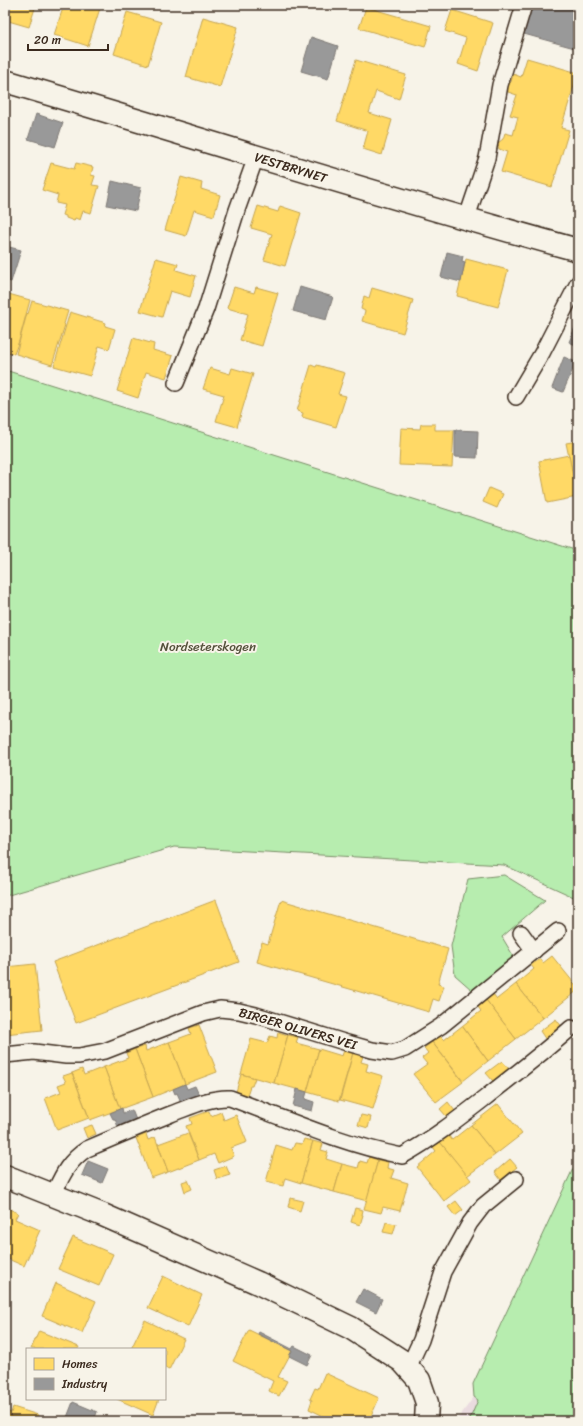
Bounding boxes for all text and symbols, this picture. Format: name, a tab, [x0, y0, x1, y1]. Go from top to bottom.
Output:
scale bar	[28, 26, 108, 52]
text: 20 m	[34, 29, 61, 51]
street label: VESTBRYNET	[252, 146, 331, 190]
park label: Nordseterskogen	[160, 635, 256, 658]
street label: BIRGER OLIVERS VEI	[236, 1001, 360, 1057]
legend	[26, 1348, 166, 1400]
text: Homes	[62, 1353, 98, 1375]
text: Industry	[61, 1373, 108, 1395]

